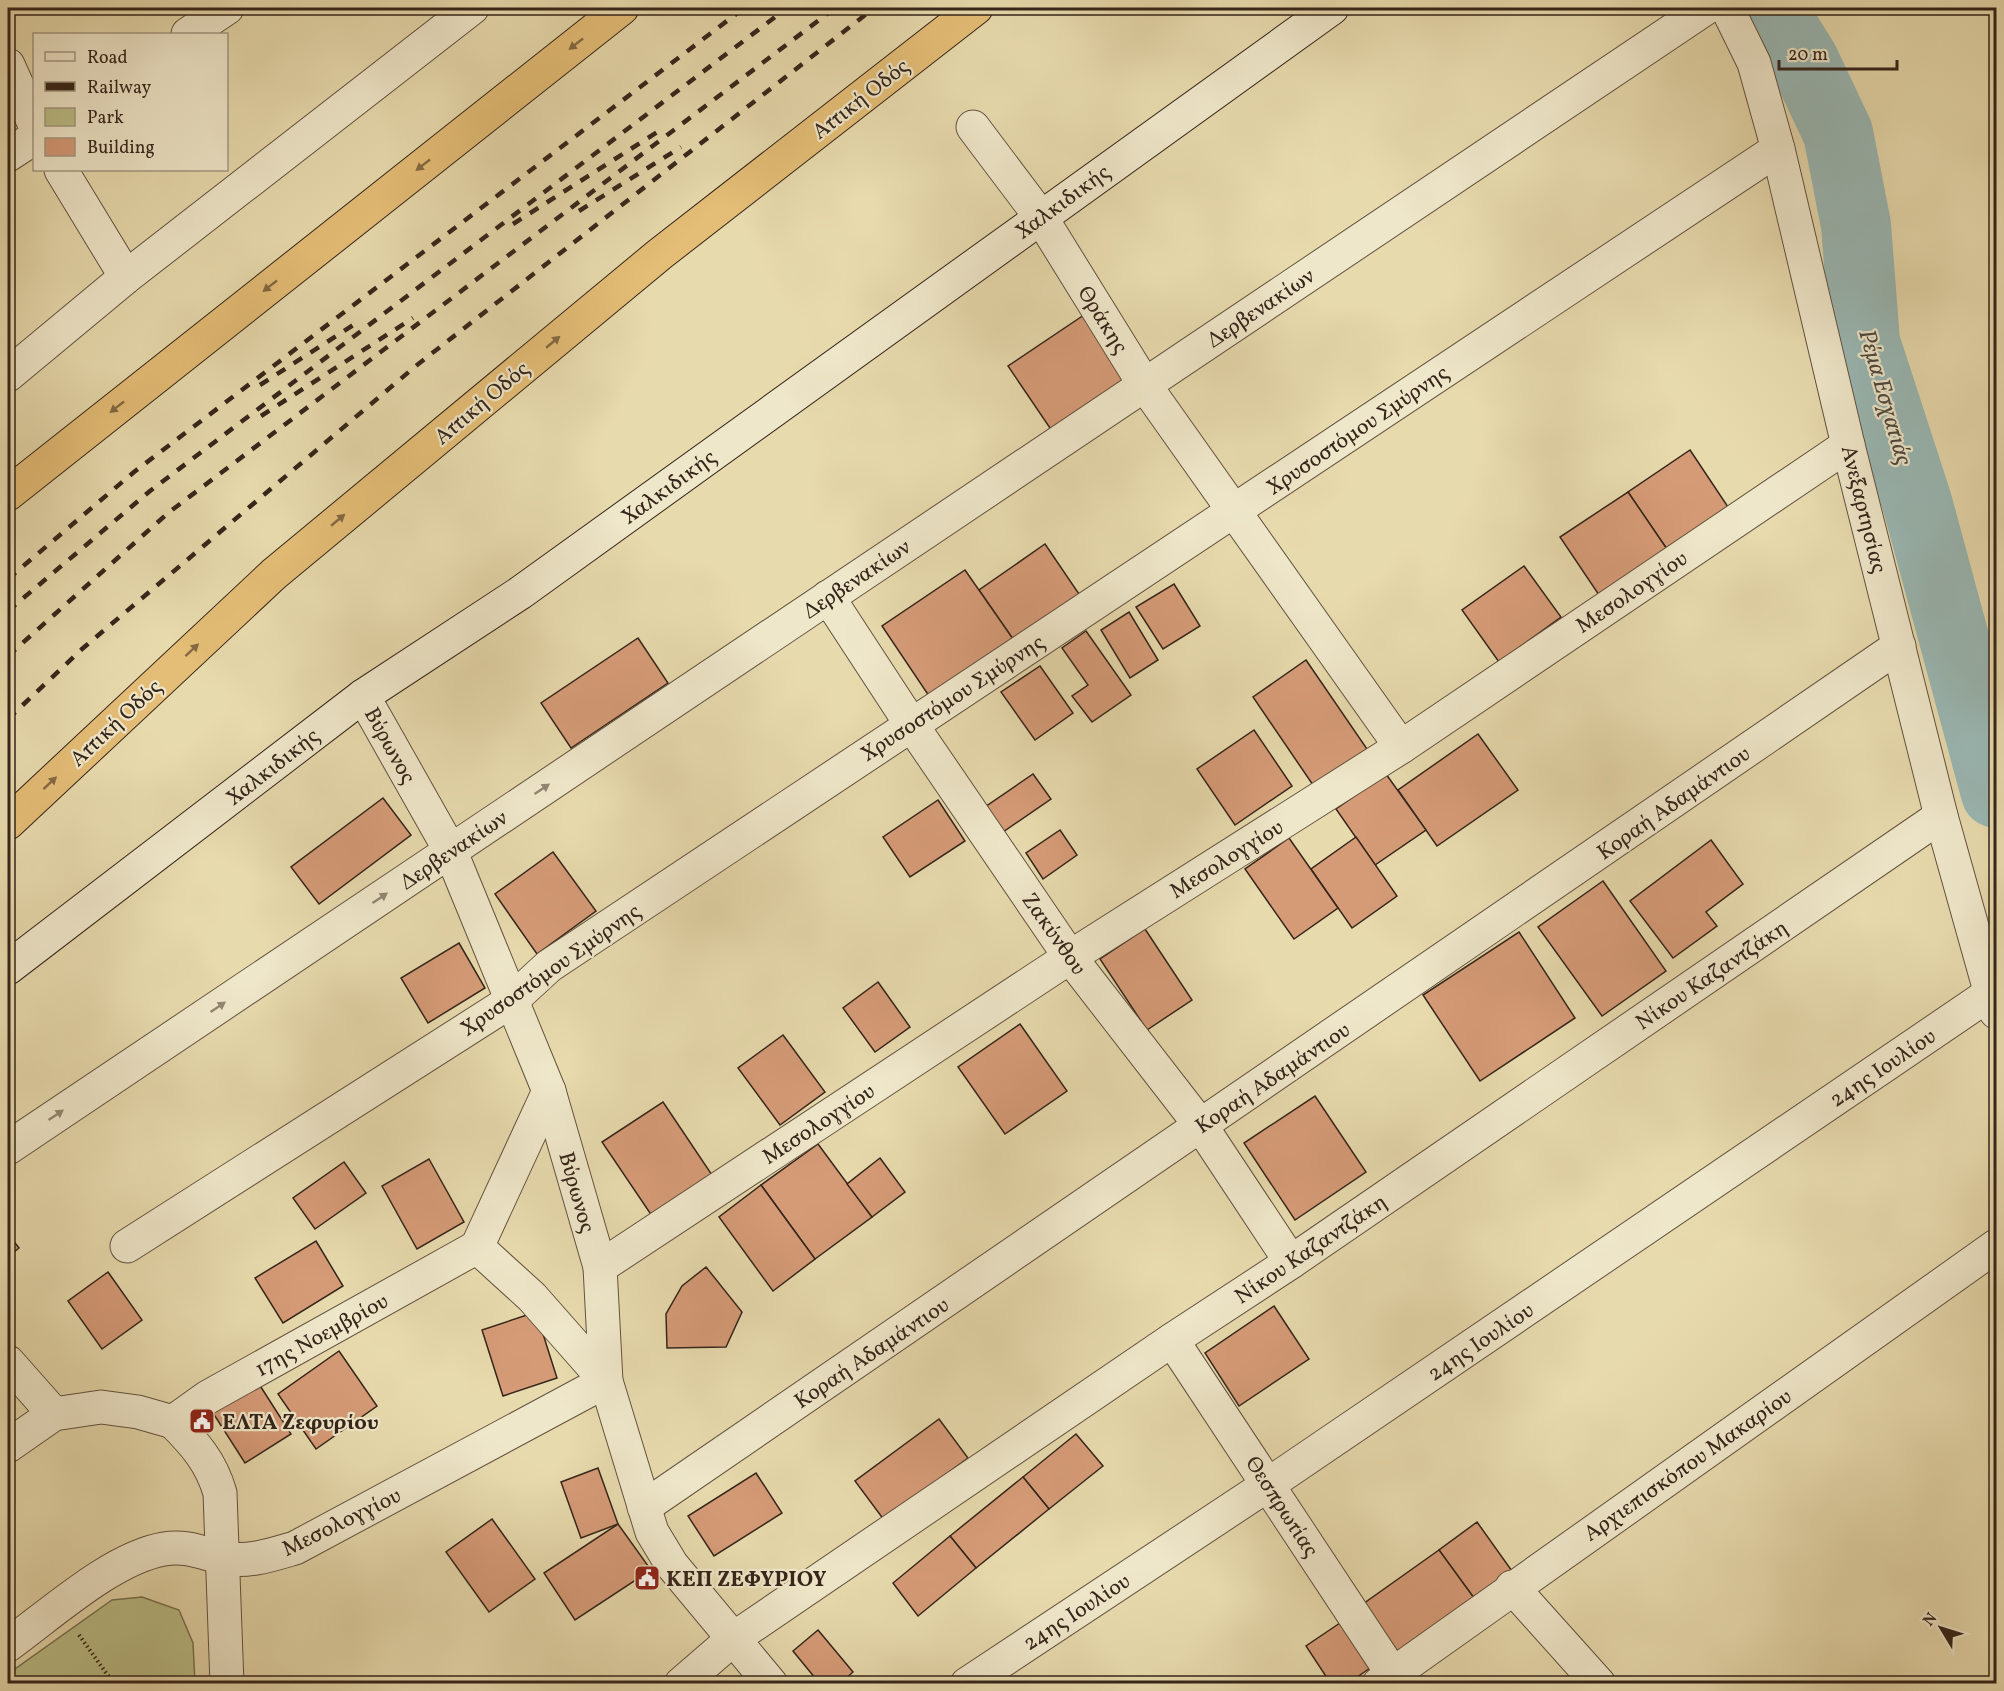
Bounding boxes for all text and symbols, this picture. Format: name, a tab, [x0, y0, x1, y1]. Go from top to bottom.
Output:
legend	[33, 33, 228, 171]
scale bar	[1779, 33, 1898, 71]
one-way arrow	[568, 37, 584, 50]
text: 20 m	[1788, 43, 1828, 68]
text: Road	[87, 46, 128, 71]
street label: Αττική Οδός	[806, 52, 917, 148]
text: Railway	[87, 76, 151, 101]
text: Park	[87, 106, 124, 131]
text: Building	[87, 136, 155, 161]
one-way arrow	[416, 158, 431, 171]
street label: Χαλκιδικής	[1010, 158, 1117, 248]
street label: Δερβενακίων	[1201, 261, 1322, 357]
one-way arrow	[262, 280, 278, 293]
street label: Θράκης	[1069, 280, 1135, 360]
water label: Ρέμα Εσχατιάς	[1848, 326, 1920, 470]
one-way arrow	[545, 336, 561, 349]
street label: Αττική Οδός	[428, 355, 537, 453]
street label: Χρυσοστόμου Σμύρνης	[1261, 358, 1456, 504]
one-way arrow	[110, 401, 125, 413]
street label: Ανεξαρτησίας	[1832, 442, 1893, 577]
street label: Χαλκιδικής	[616, 443, 723, 533]
one-way arrow	[330, 514, 346, 527]
street label: Δερβενακίων	[797, 532, 918, 628]
street label: Μεσολογγίου	[1570, 544, 1694, 642]
street label: Χρυσοστόμου Σμύρνης	[855, 628, 1052, 770]
one-way arrow	[185, 643, 200, 657]
street label: Αττική Οδός	[64, 673, 170, 775]
street label: Βύρωνος	[355, 702, 423, 790]
street label: Χαλκιδικής	[220, 722, 327, 814]
street label: Κοραή Αδαμάντιου	[1591, 739, 1757, 869]
one-way arrow	[43, 776, 58, 790]
one-way arrow	[533, 783, 549, 795]
street label: Δερβενακίων	[394, 803, 515, 899]
street label: Μεσολογγίου	[1164, 813, 1290, 907]
street label: Ζακύνθου	[1013, 887, 1093, 982]
one-way arrow	[371, 892, 387, 904]
street label: Χρυσοστόμου Σμύρνης	[455, 897, 648, 1045]
street label: Νίκου Καζαντζάκη	[1630, 913, 1795, 1039]
one-way arrow	[210, 1001, 226, 1012]
street label: Κοραή Αδαμάντιου	[1190, 1016, 1357, 1143]
street label: 24ης Ιουλίου	[1824, 1022, 1943, 1116]
street label: Μεσολογγίου	[757, 1077, 882, 1173]
one-way arrow	[48, 1110, 64, 1121]
street label: Βύρωνος	[549, 1149, 602, 1237]
street label: Νίκου Καζαντζάκη	[1229, 1187, 1394, 1313]
street label: 17ης Νοεμβρίου	[250, 1287, 395, 1386]
street label: Κοραή Αδαμάντιου	[789, 1291, 956, 1418]
street label: 24ης Ιουλίου	[1422, 1296, 1541, 1390]
street label: Αρχιεπισκόπου Μακαρίου	[1578, 1382, 1799, 1550]
public building icon: ΕΛΤΑ Ζεφυρίου	[187, 1406, 217, 1436]
place label: ΕΛΤΑ Ζεφυρίου	[222, 1408, 379, 1439]
street label: Θεσπρωτίας	[1237, 1451, 1325, 1564]
street label: Μεσολογγίου	[277, 1481, 407, 1565]
public building icon: ΚΕΠ ΖΕΦΥΡΙΟΥ	[632, 1563, 662, 1593]
place label: ΚΕΠ ΖΕΦΥΡΙΟΥ	[666, 1565, 826, 1596]
street label: 24ης Ιουλίου	[1018, 1567, 1137, 1659]
north arrow	[1911, 1598, 1971, 1658]
text: N	[1919, 1608, 1943, 1631]

